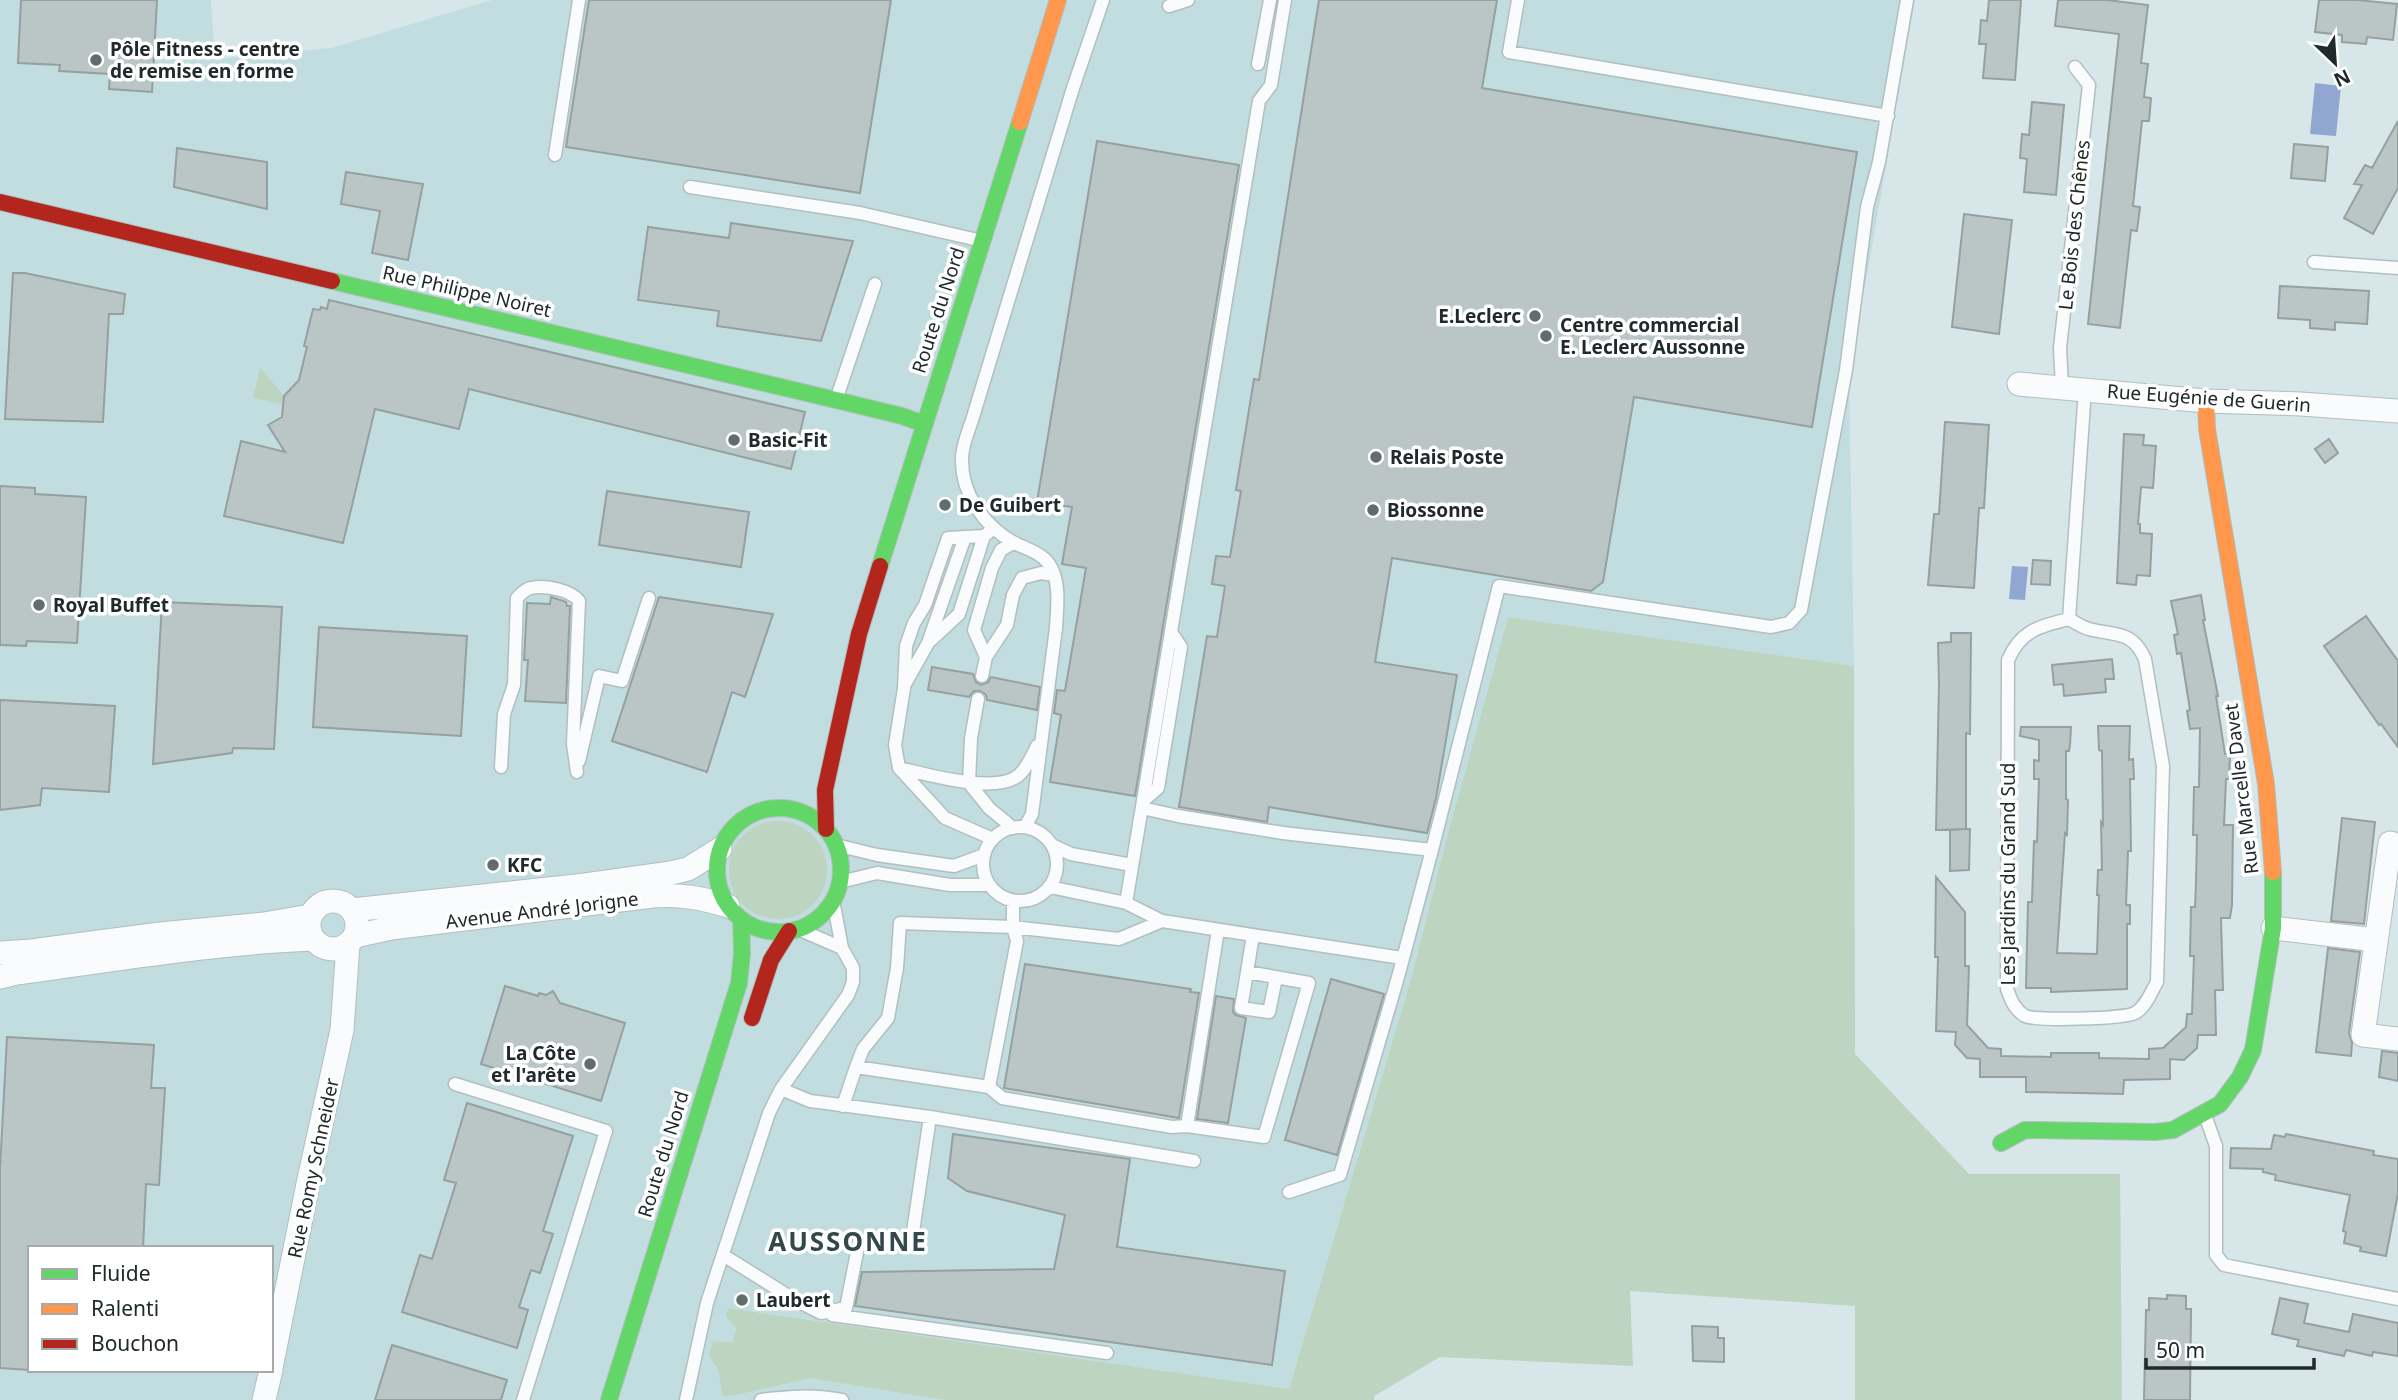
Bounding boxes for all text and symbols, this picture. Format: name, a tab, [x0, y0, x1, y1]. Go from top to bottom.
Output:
north arrow	[2300, 28, 2370, 98]
place label: Pôle Fitness - centre de remise en forme	[110, 36, 300, 84]
marker: Pôle Fitness - centre de remise en forme	[88, 52, 104, 68]
text: N	[2330, 63, 2355, 93]
street label: Le Bois des Chênes	[2052, 139, 2096, 311]
street label: Route du Nord	[905, 244, 971, 376]
street label: Rue Philippe Noiret	[380, 259, 554, 323]
place label: E.Leclerc	[1438, 303, 1521, 329]
marker: E.Leclerc	[1527, 308, 1543, 324]
place label: Centre commercial E. Leclerc Aussonne	[1560, 312, 1745, 360]
marker: Centre commercial E. Leclerc Aussonne	[1538, 328, 1554, 344]
street label: Rue Eugénie de Guerin	[2106, 378, 2312, 418]
place label: Basic-Fit	[748, 427, 827, 453]
marker: Basic-Fit	[726, 432, 742, 448]
place label: Relais Poste	[1390, 444, 1504, 470]
marker: Relais Poste	[1368, 449, 1384, 465]
place label: De Guibert	[959, 492, 1061, 518]
marker: De Guibert	[937, 497, 953, 513]
place label: Biossonne	[1387, 497, 1484, 523]
marker: Biossonne	[1365, 502, 1381, 518]
place label: Royal Buffet	[53, 592, 169, 618]
marker: Royal Buffet	[31, 597, 47, 613]
street label: Rue Marcelle Davet	[2218, 702, 2264, 876]
street label: Les Jardins du Grand Sud	[1995, 763, 2021, 985]
place label: KFC	[507, 852, 542, 878]
marker: KFC	[485, 857, 501, 873]
street label: Avenue André Jorigne	[444, 885, 640, 935]
place label: La Côte et l'arête	[491, 1040, 576, 1088]
marker: La Côte et l'arête	[582, 1056, 598, 1072]
street label: Rue Romy Schneider	[281, 1075, 345, 1261]
street label: Route du Nord	[631, 1088, 695, 1220]
district label: AUSSONNE	[768, 1223, 928, 1259]
legend	[28, 1246, 273, 1372]
text: Fluide	[91, 1259, 150, 1287]
place label: Laubert	[756, 1287, 830, 1313]
marker: Laubert	[734, 1292, 750, 1308]
text: Ralenti	[91, 1294, 159, 1322]
scale bar	[2146, 1326, 2314, 1370]
text: Bouchon	[91, 1329, 179, 1357]
text: 50 m	[2156, 1336, 2205, 1364]

